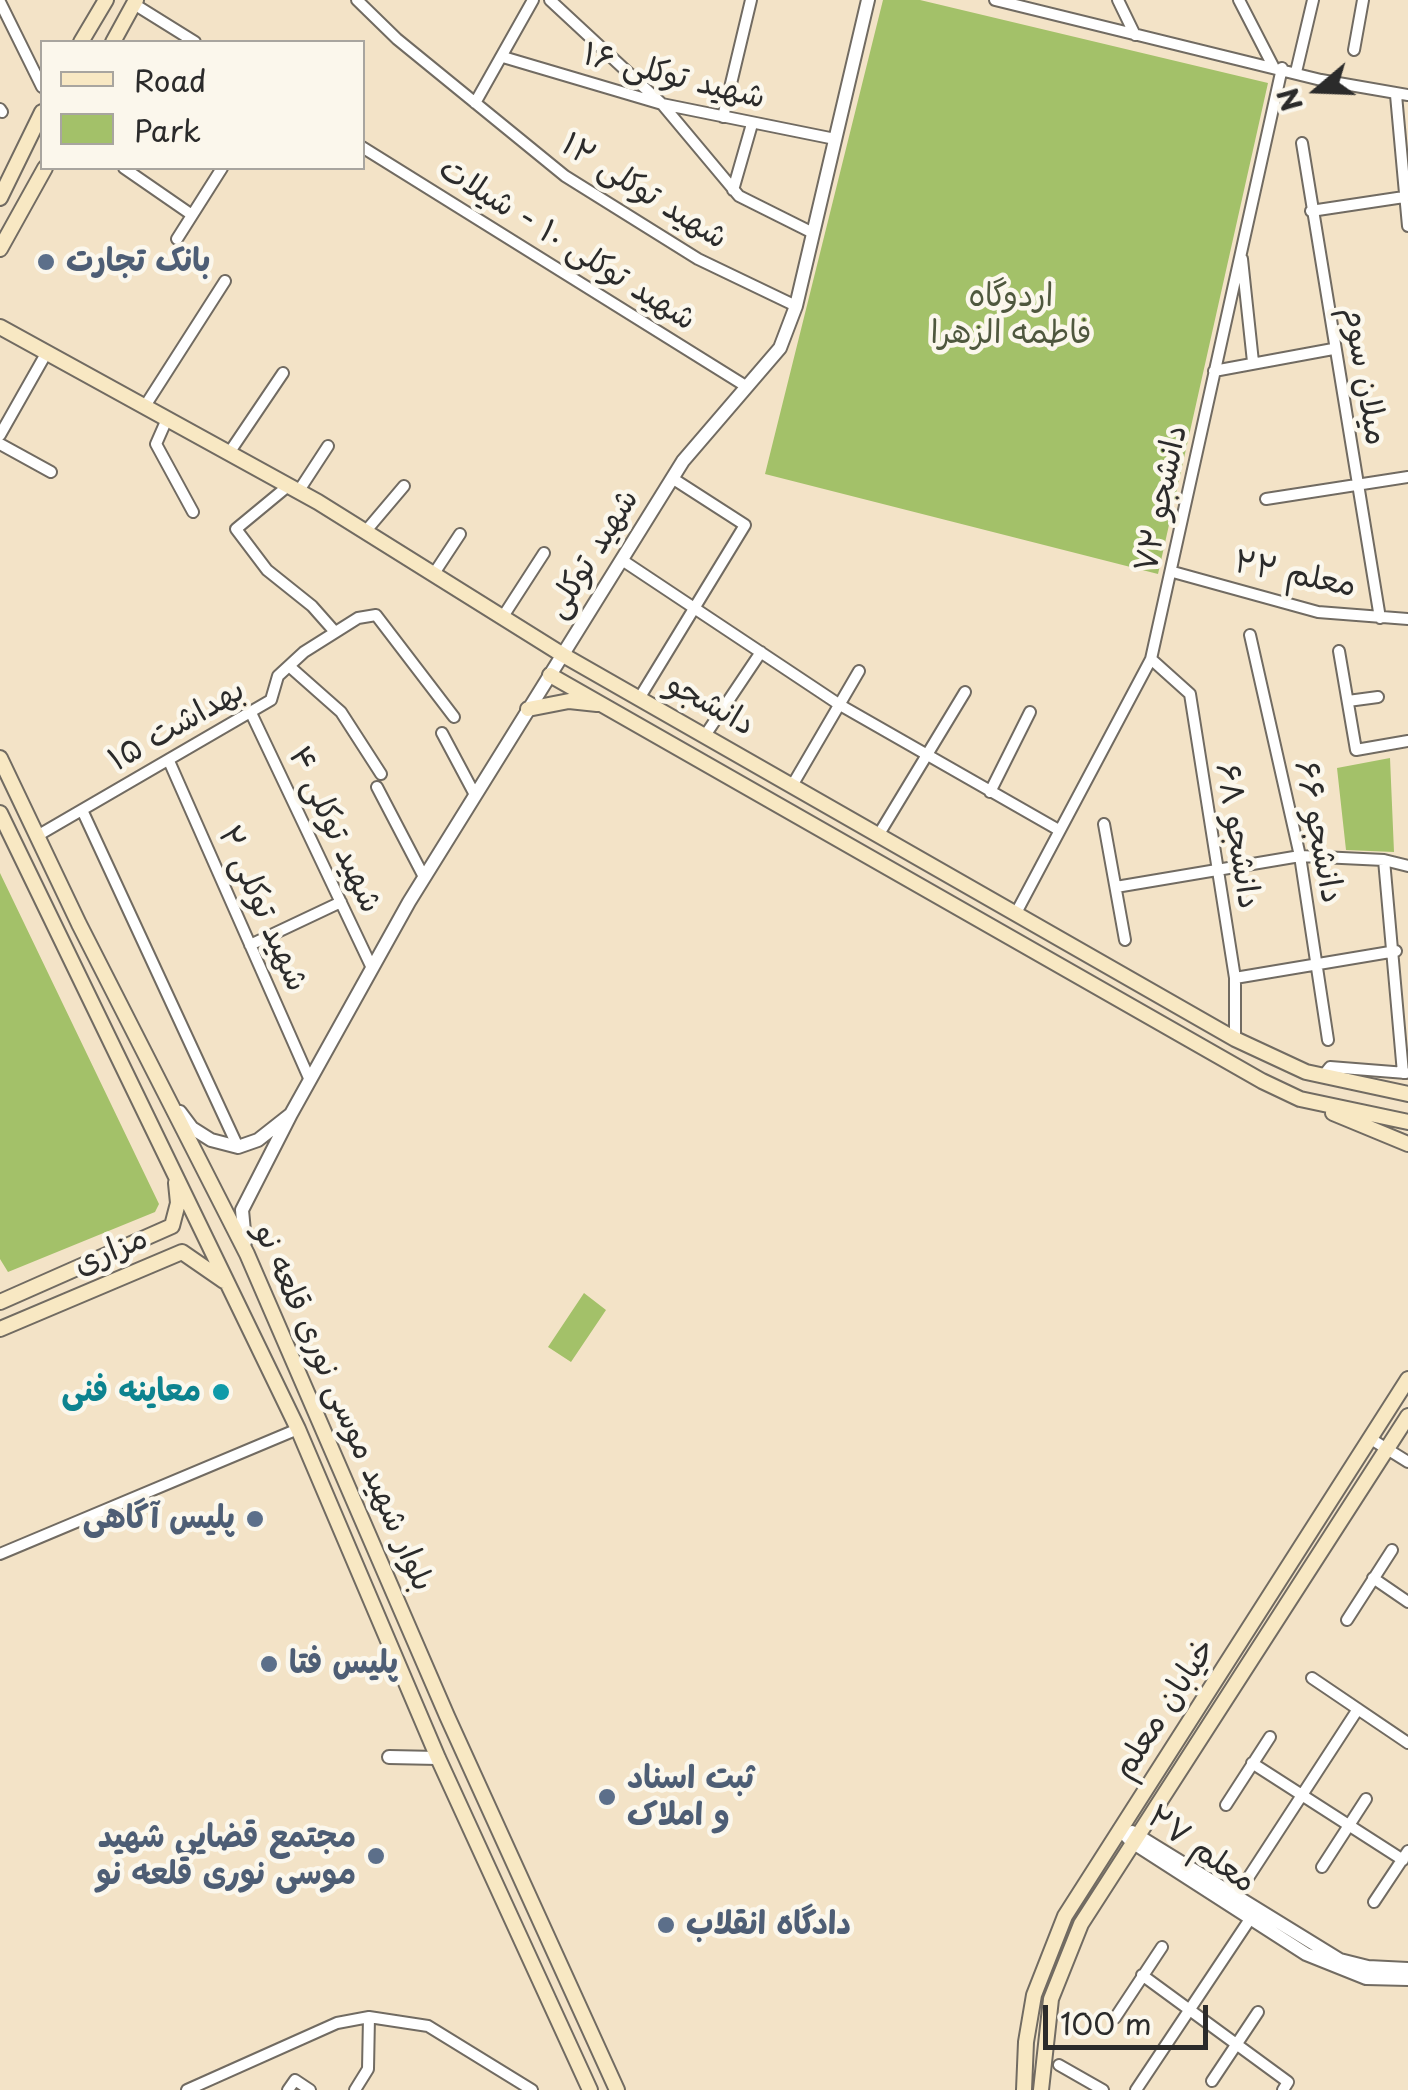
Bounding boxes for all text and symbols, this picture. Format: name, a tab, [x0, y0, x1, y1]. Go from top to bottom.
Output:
street label: شهید توکلی ۱۶	[579, 36, 769, 118]
legend	[40, 40, 365, 170]
north arrow	[1268, 40, 1368, 140]
text: Road	[134, 57, 207, 102]
text: N	[1265, 82, 1313, 117]
text: Park	[134, 107, 201, 152]
street label: شهید توکلی ۱۲	[554, 126, 734, 258]
street label: شهید توکلی ۱۰ - شیلات	[431, 150, 703, 340]
place label: بانک تجارت	[66, 243, 210, 281]
marker: بانک تجارت	[35, 251, 57, 273]
park label: اردوگاه فاطمه الزهرا	[930, 278, 1092, 353]
street label: میلان سوم	[1333, 304, 1395, 448]
street label: دانشجو ۷۲	[1128, 422, 1196, 576]
street label: شهید توکلی	[538, 482, 648, 626]
street label: معلم ۲۲	[1230, 543, 1360, 607]
street label: دانشجو	[659, 665, 761, 745]
street label: بهداشت ۱۵	[102, 672, 252, 780]
street label: شهید توکلی ۴	[279, 741, 389, 919]
street label: دانشجو ۶۶	[1285, 758, 1351, 906]
street label: دانشجو ۶۸	[1207, 760, 1267, 912]
street label: شهید توکلی ۲	[208, 820, 316, 998]
street label: بلوار شهید موسی نوری قلعه نو	[245, 1218, 441, 1598]
street label: مزاری	[68, 1219, 154, 1285]
place label: معاینه فنی	[62, 1373, 201, 1411]
marker: معاینه فنی	[210, 1381, 232, 1403]
place label: پلیس آگاهی	[83, 1500, 235, 1538]
marker: پلیس آگاهی	[244, 1508, 266, 1530]
street label: خیابان معلم	[1105, 1632, 1225, 1786]
place label: پلیس فتا	[289, 1645, 398, 1683]
marker: پلیس فتا	[258, 1653, 280, 1675]
place label: ثبت اسناد و املاک	[627, 1760, 754, 1835]
marker: ثبت اسناد و املاک	[596, 1786, 618, 1808]
street label: معلم ۲۷	[1139, 1798, 1263, 1902]
place label: مجتمع قضایی شهید موسی نوری قلعه نو	[96, 1819, 356, 1894]
marker: مجتمع قضایی شهید موسی نوری قلعه نو	[365, 1845, 387, 1867]
place label: دادگاه انقلاب	[686, 1906, 851, 1944]
marker: دادگاه انقلاب	[655, 1914, 677, 1936]
scale bar	[1048, 1985, 1213, 2047]
text: 100 m	[1060, 2000, 1152, 2045]

